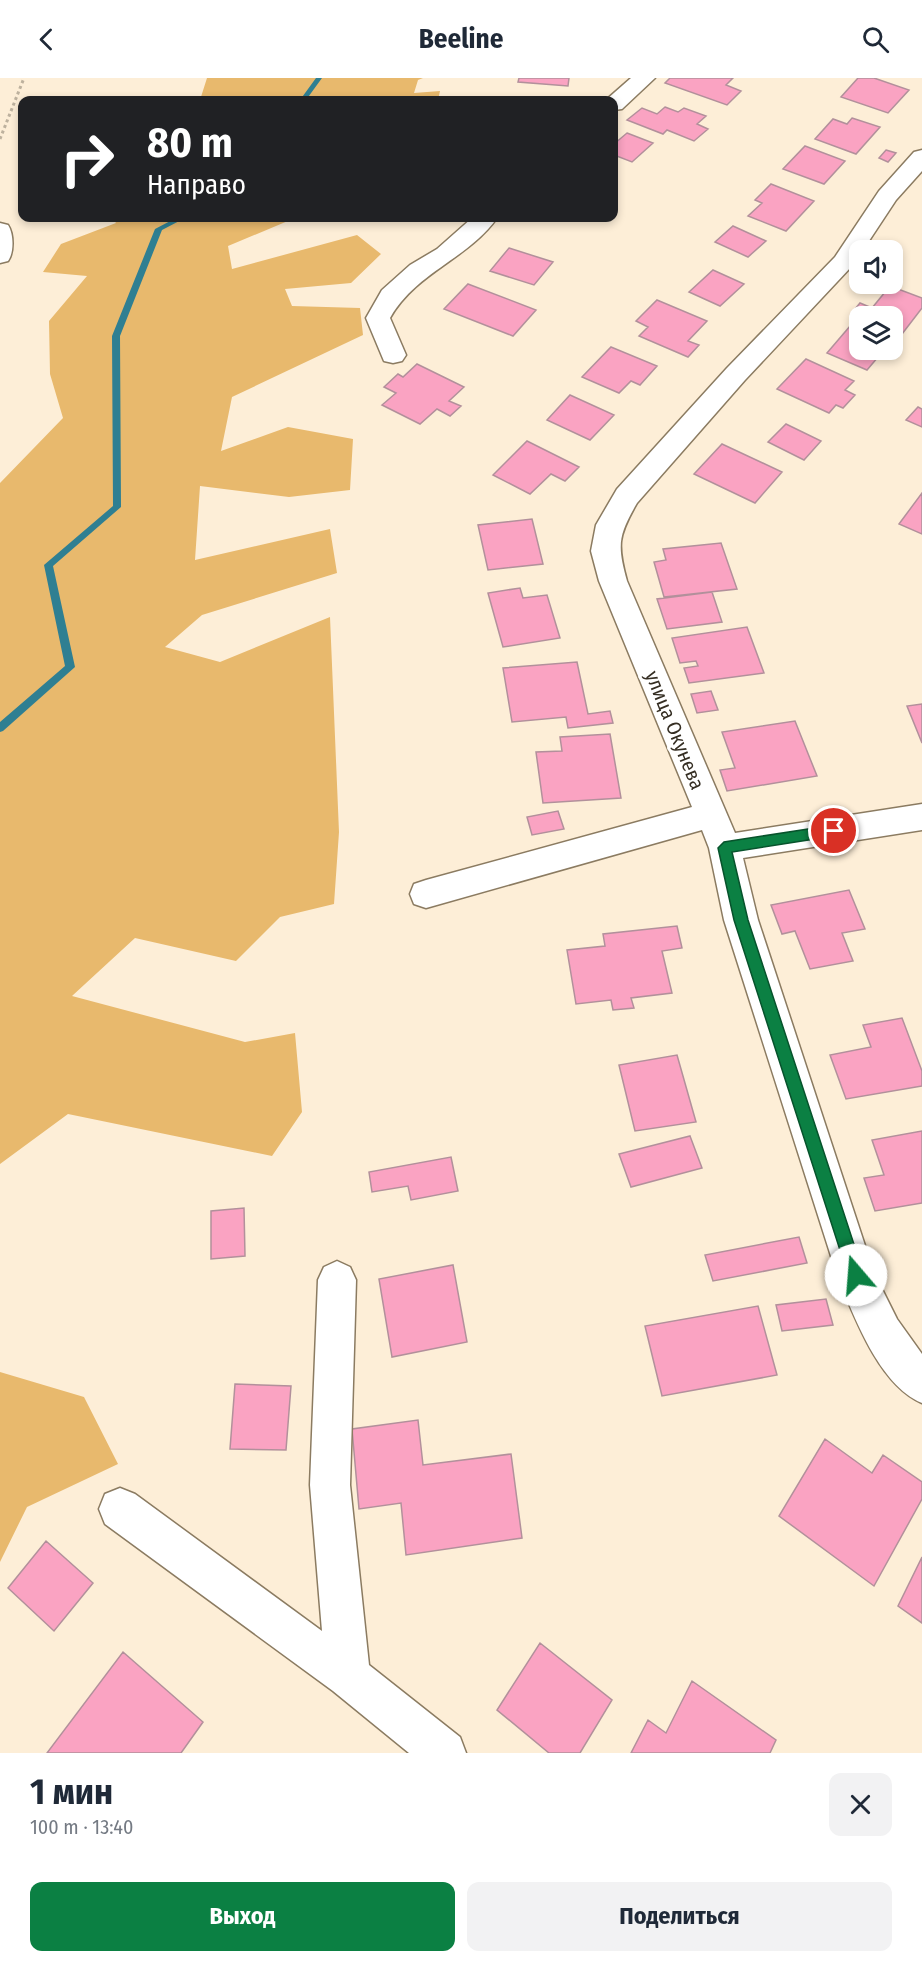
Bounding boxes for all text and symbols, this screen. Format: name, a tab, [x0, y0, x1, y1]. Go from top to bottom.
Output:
icon: back	[30, 23, 63, 56]
text: Beeline	[419, 23, 503, 55]
icon: search	[859, 23, 892, 56]
text: 80 m	[147, 118, 233, 168]
icon: right	[48, 120, 126, 198]
text: Направо	[147, 169, 246, 201]
map controls	[849, 240, 903, 360]
button: sound	[849, 240, 903, 294]
button: layers	[849, 306, 903, 360]
street label: улица Окунева	[640, 667, 710, 793]
pin	[808, 805, 859, 856]
icon: arrive	[817, 814, 850, 847]
position arrow	[824, 1243, 888, 1307]
text: 1 мин	[30, 1770, 113, 1814]
button: close	[829, 1773, 892, 1836]
text: 100 m · 13:40	[30, 1815, 133, 1839]
button: Выход	[30, 1882, 455, 1951]
button: Поделиться	[467, 1882, 892, 1951]

